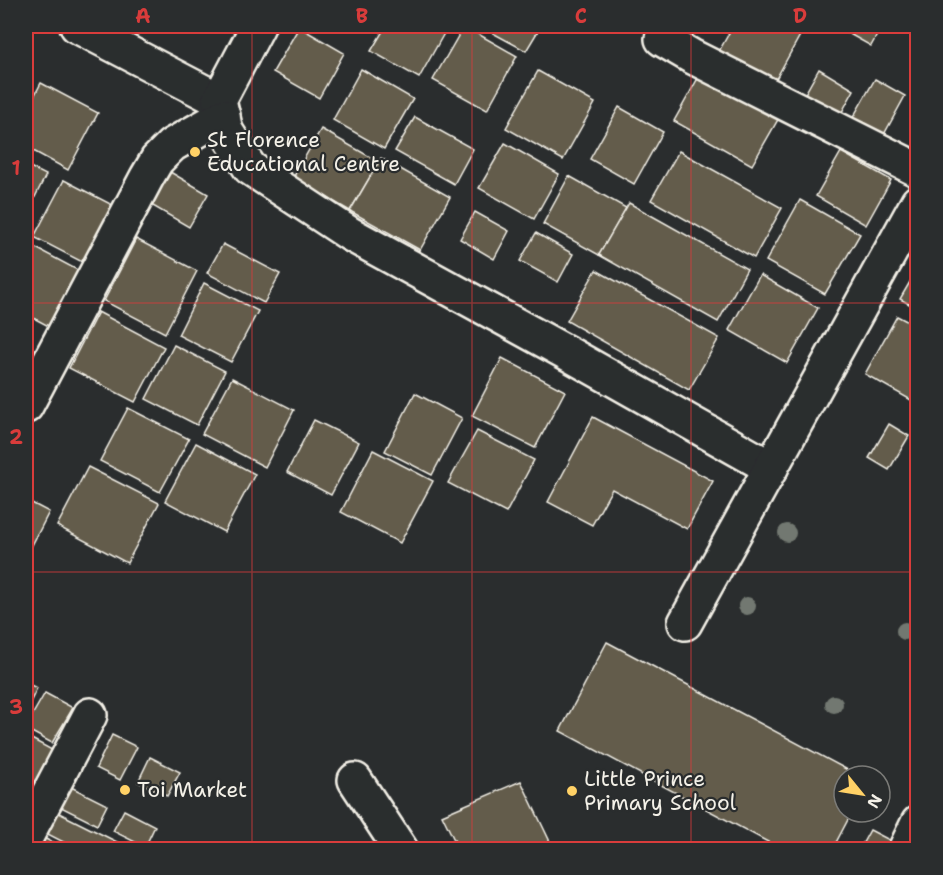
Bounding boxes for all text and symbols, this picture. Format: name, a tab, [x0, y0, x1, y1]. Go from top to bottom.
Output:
text: A	[135, 3, 151, 29]
text: B	[356, 3, 368, 29]
text: C	[575, 3, 587, 29]
text: D	[793, 3, 807, 29]
place label: St Florence Educational Centre	[207, 126, 400, 178]
marker: St Florence Educational Centre	[188, 145, 202, 159]
text: 1	[11, 155, 21, 181]
text: 2	[9, 424, 23, 450]
text: 3	[9, 694, 23, 720]
north arrow	[832, 764, 892, 824]
place label: Little Prince Primary School	[584, 765, 737, 817]
place label: Toi Market	[137, 776, 247, 804]
marker: Toi Market	[118, 783, 132, 797]
marker: Little Prince Primary School	[565, 784, 579, 798]
text: N	[862, 791, 887, 812]

